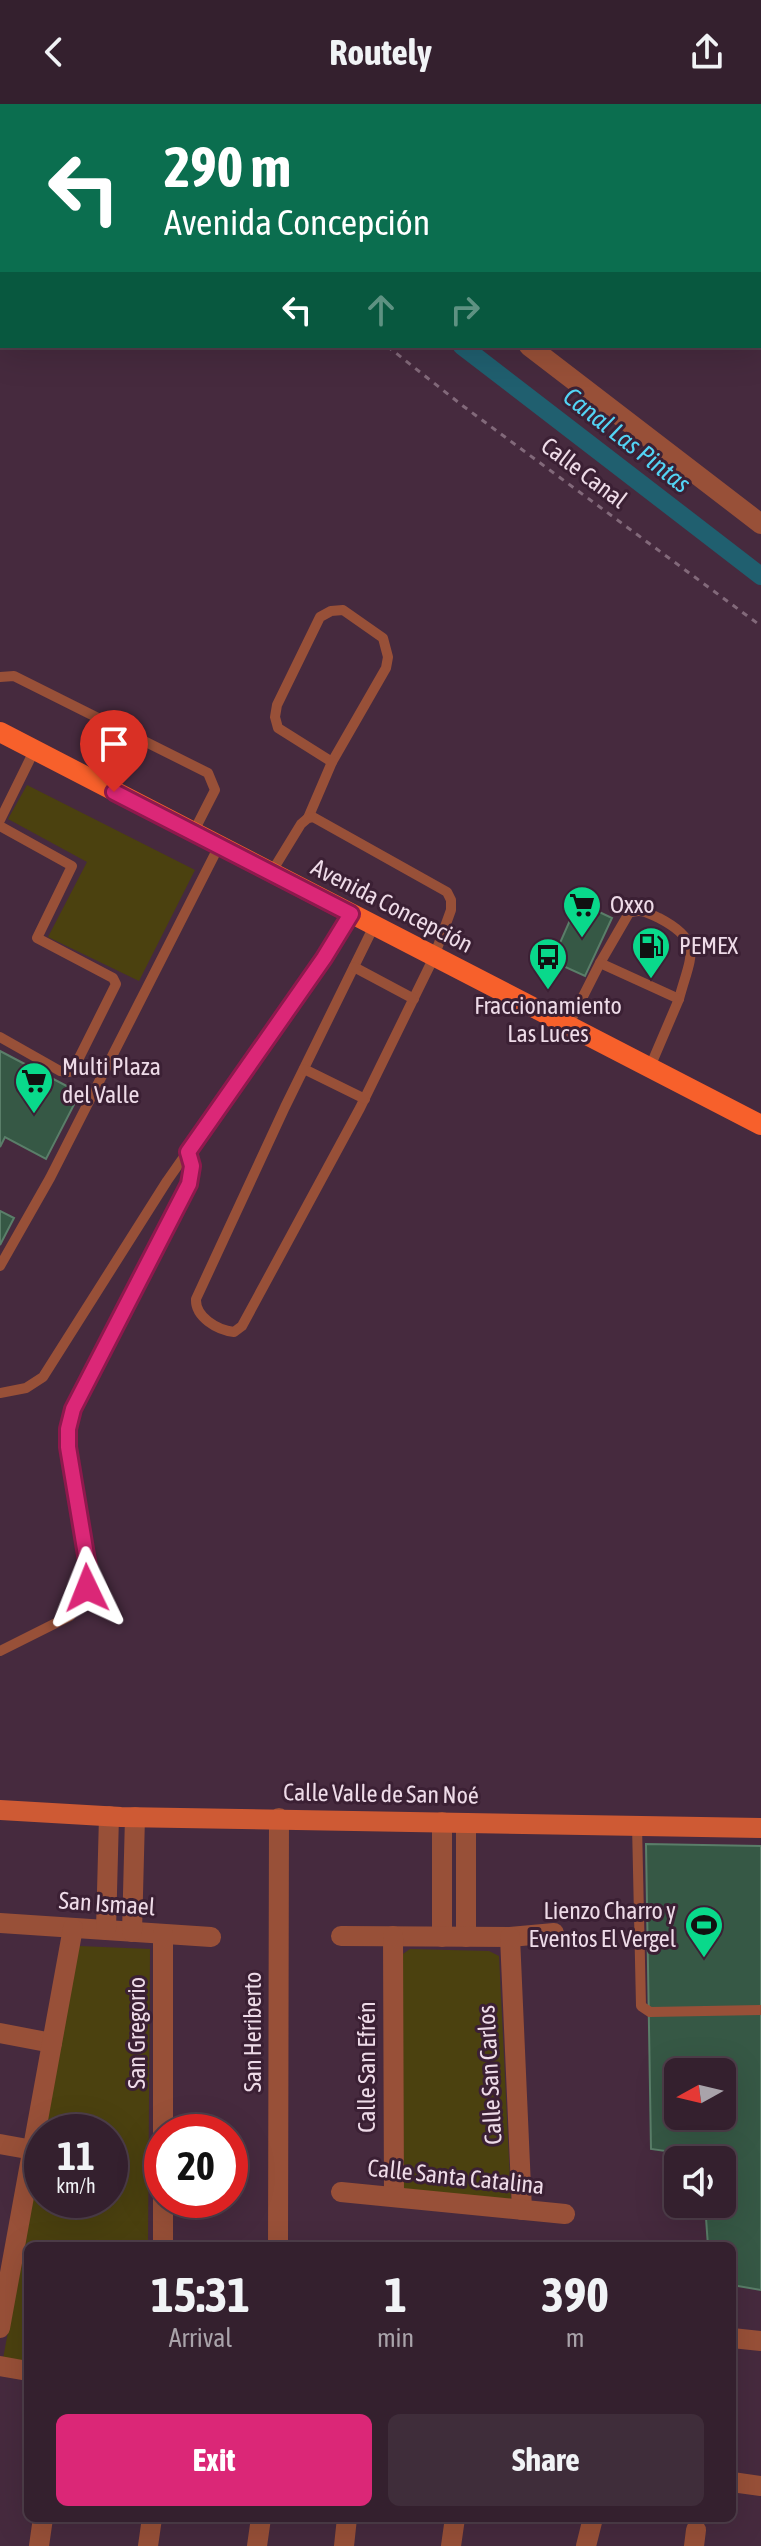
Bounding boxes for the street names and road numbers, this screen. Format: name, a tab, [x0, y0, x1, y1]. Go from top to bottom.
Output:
street label: Calle Canal	[536, 432, 633, 514]
street label: Avenida Concepción	[307, 853, 477, 958]
street label: Calle Valle de San Noé	[283, 1778, 479, 1809]
street label: San Ismael	[58, 1887, 157, 1920]
street label: San Heriberto	[239, 1972, 266, 2092]
street label: San Gregorio	[123, 1977, 150, 2089]
street label: Calle San Efrén	[353, 2001, 380, 2133]
street label: Calle San Carlos	[472, 2005, 507, 2145]
street label: Calle Santa Catalina	[366, 2154, 546, 2199]

